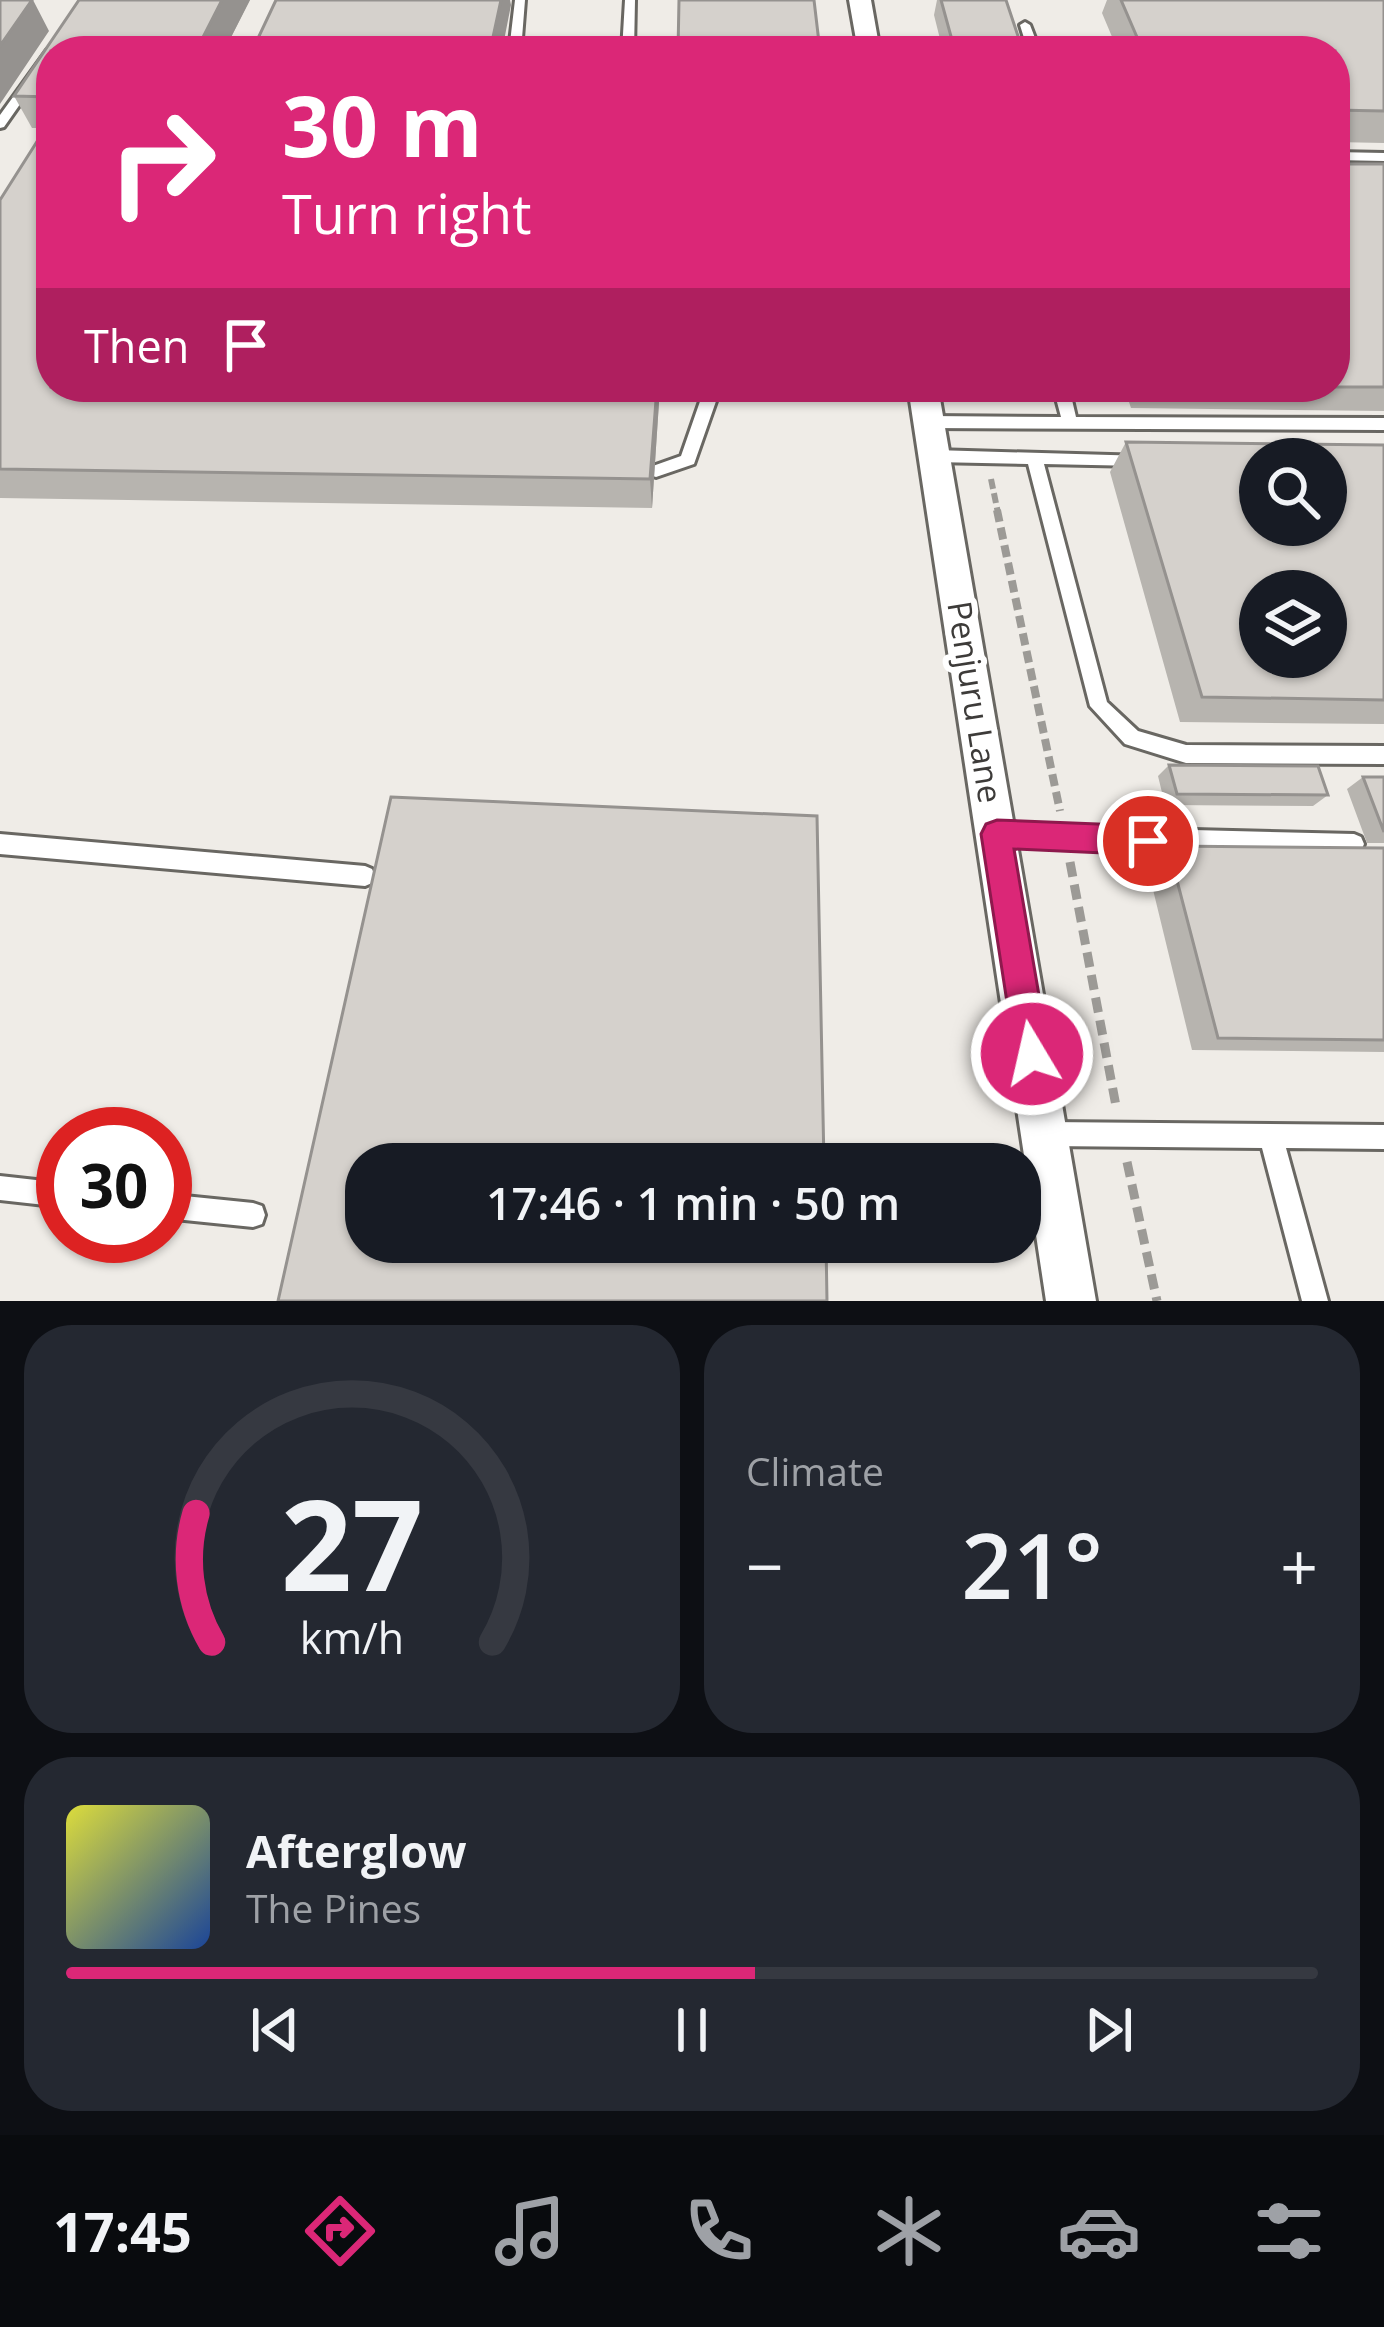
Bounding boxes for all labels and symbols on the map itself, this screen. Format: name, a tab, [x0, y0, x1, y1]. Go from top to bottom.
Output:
street label: Penjuru Lane	[937, 598, 1014, 806]
pin	[1097, 790, 1199, 892]
position arrow	[969, 991, 1095, 1117]
speed limit sign: 30	[36, 1107, 192, 1263]

